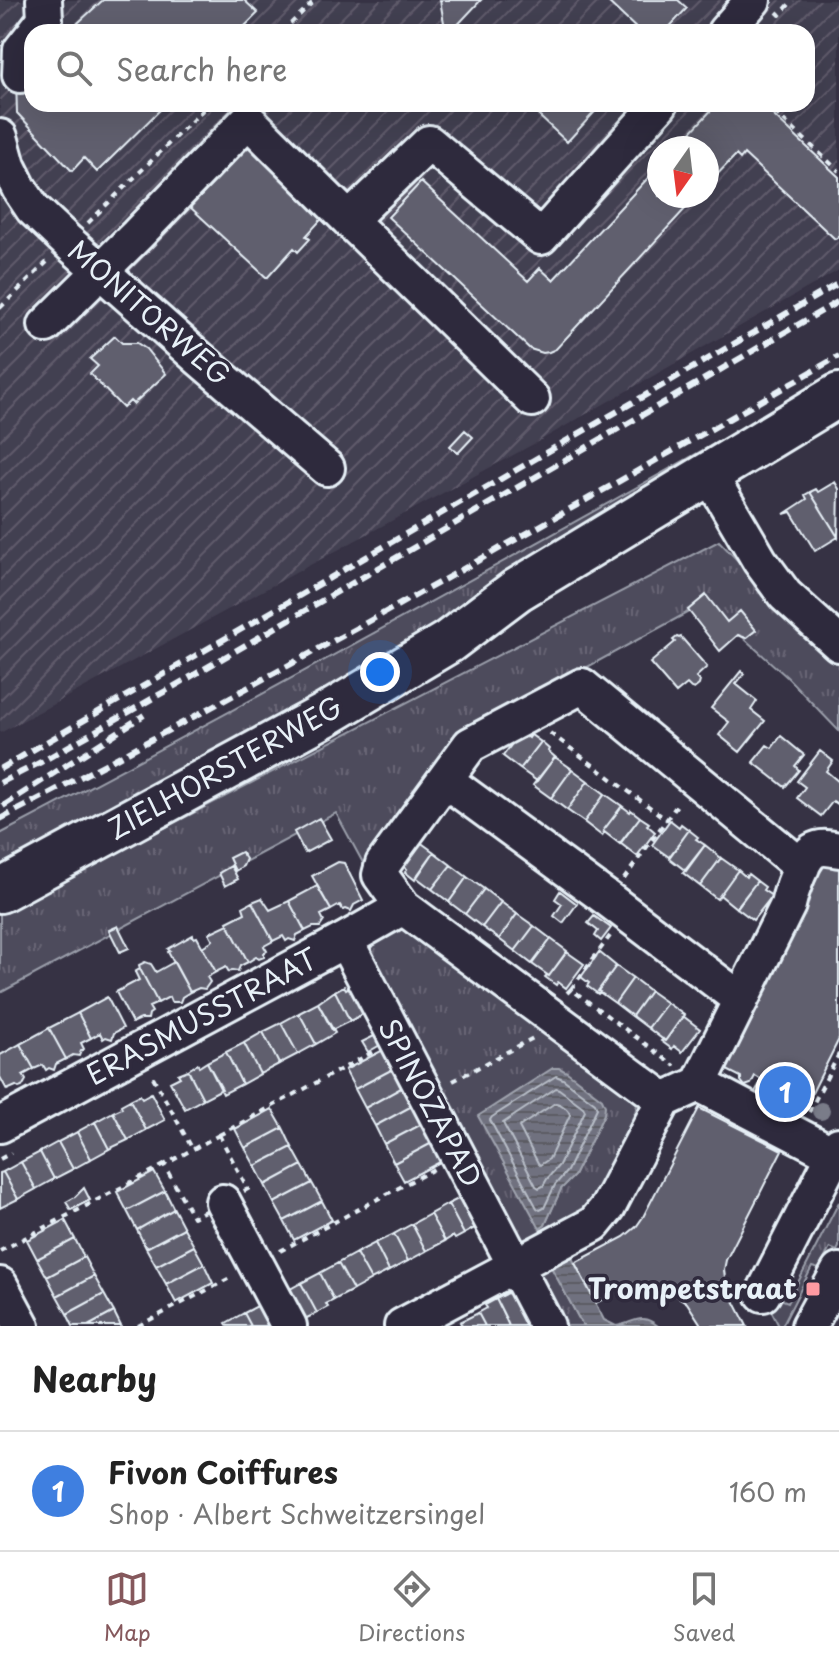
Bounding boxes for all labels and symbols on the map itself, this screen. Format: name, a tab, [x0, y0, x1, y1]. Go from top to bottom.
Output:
north arrow	[647, 136, 719, 208]
street label: MONITORWEG	[59, 229, 241, 395]
your location	[360, 652, 400, 692]
street label: ZIELHORSTERWEG	[99, 684, 350, 849]
street label: ERASMUSSTRAAT	[78, 936, 325, 1095]
street label: SPINOZAPAD	[369, 1010, 494, 1194]
pin: 1	[759, 1062, 811, 1122]
place label: Trompetstraat	[588, 1266, 797, 1309]
marker: Trompetstraat	[804, 1280, 822, 1298]

